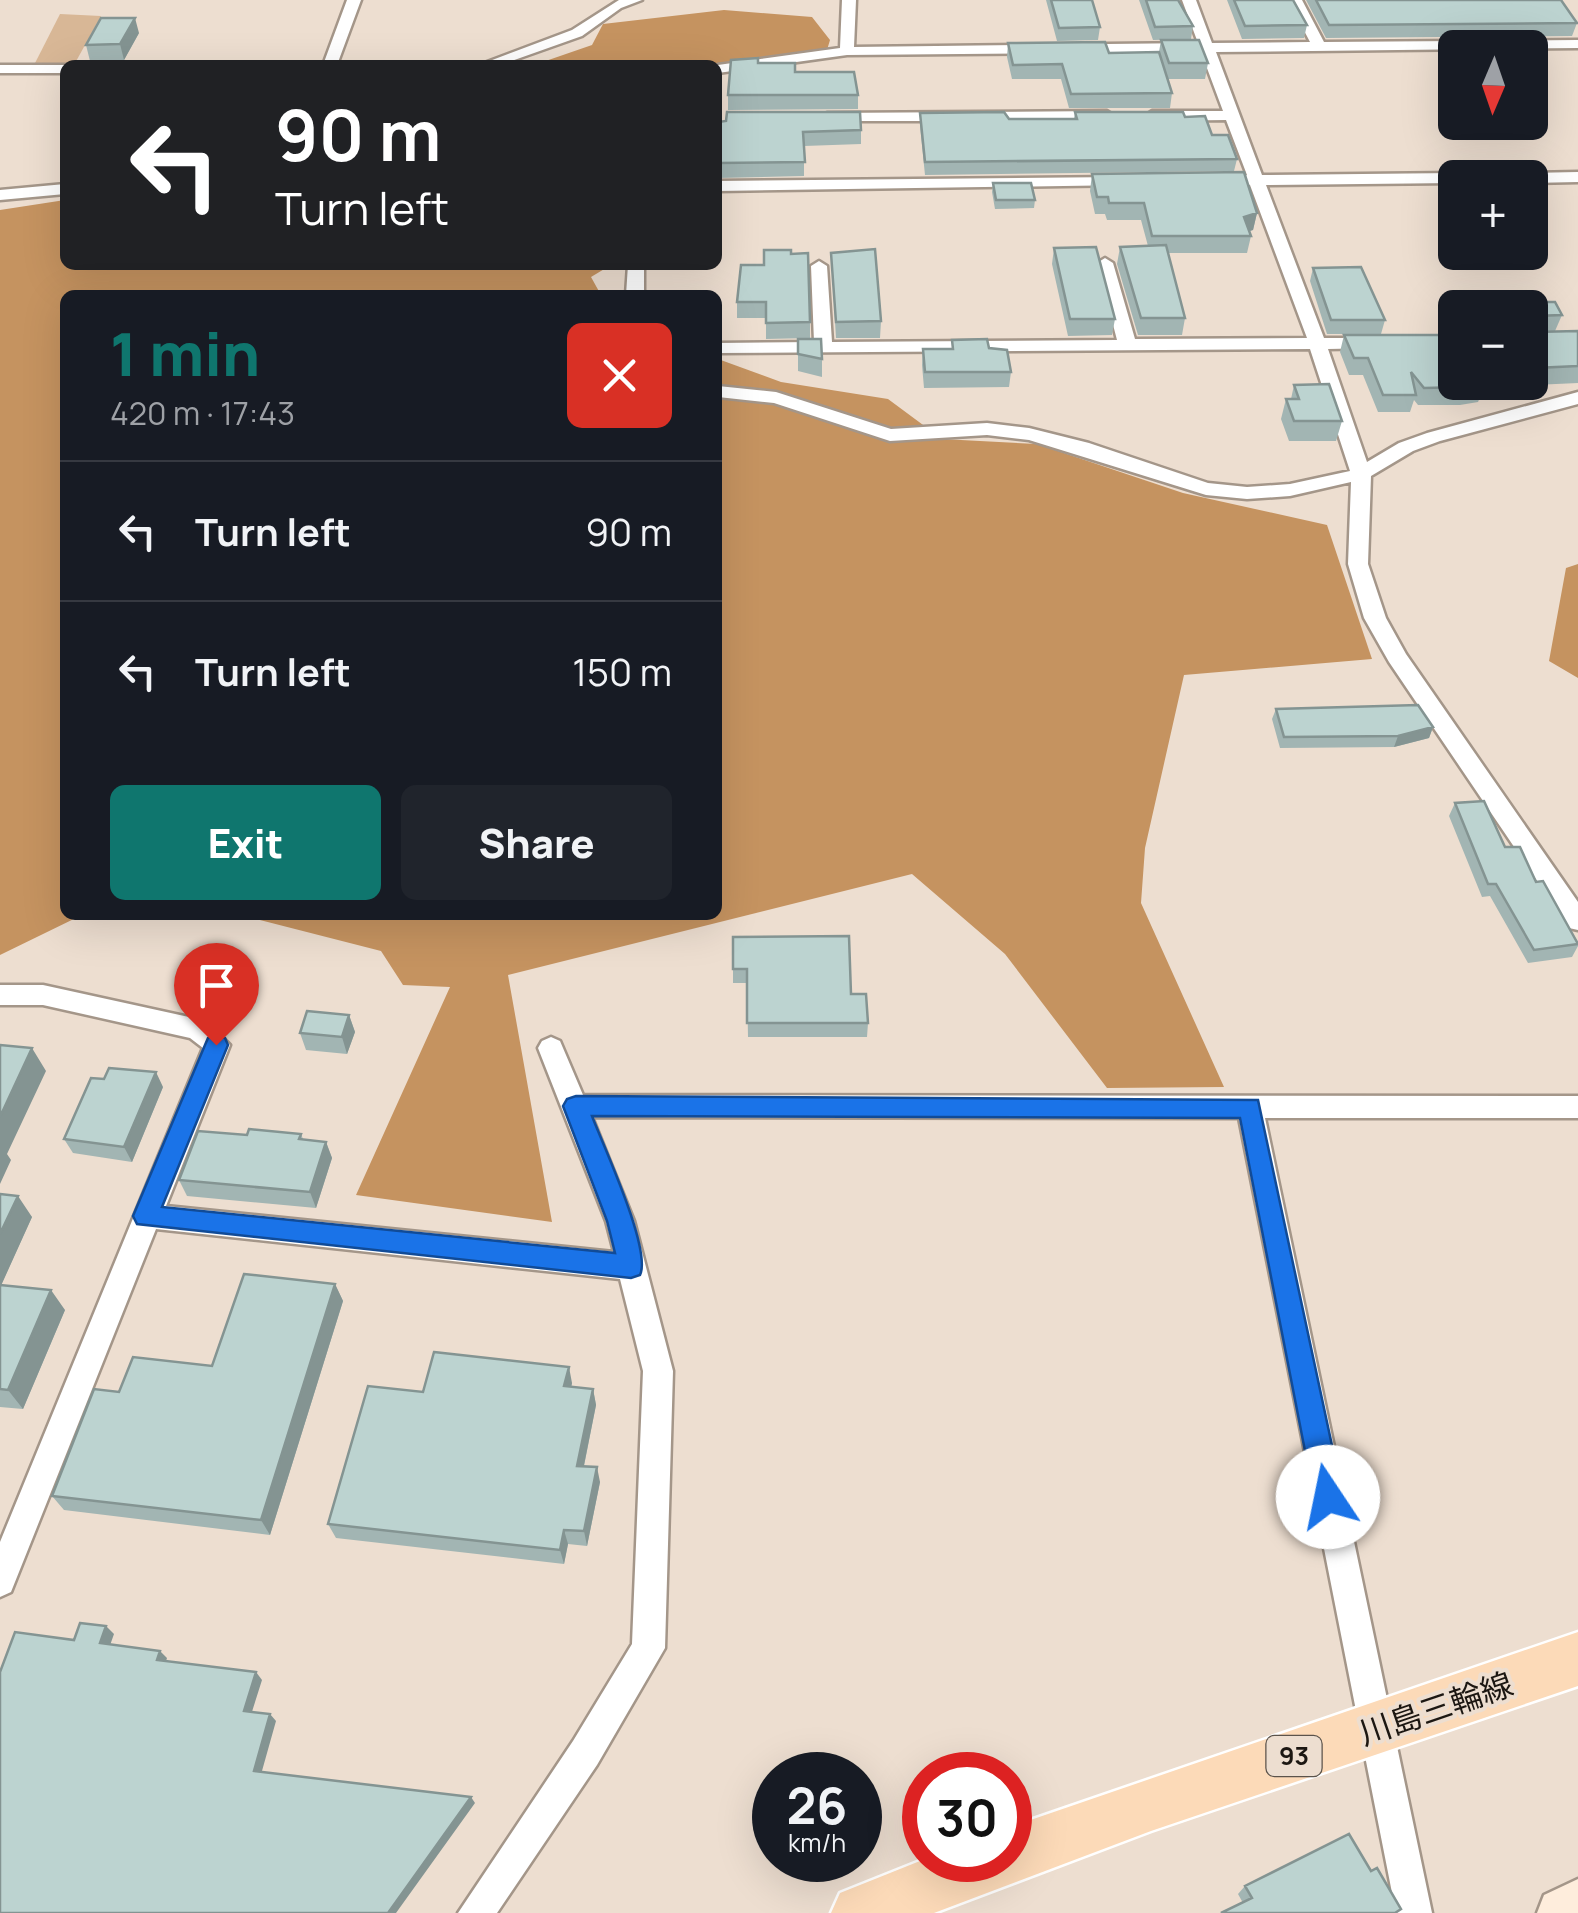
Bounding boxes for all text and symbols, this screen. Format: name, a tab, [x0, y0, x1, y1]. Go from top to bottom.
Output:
north arrow	[1438, 30, 1548, 140]
map controls	[1438, 30, 1548, 400]
text: 90 m	[275, 86, 442, 182]
icon: left	[110, 100, 240, 230]
button: +	[1438, 160, 1548, 270]
text: Turn left	[275, 177, 449, 239]
button: −	[1438, 290, 1548, 400]
text: 1 min	[110, 312, 260, 394]
button: close	[567, 323, 672, 428]
text: 420 m · 17:43	[110, 391, 295, 435]
icon: left	[110, 504, 165, 559]
text: Turn left	[195, 505, 351, 557]
text: 90 m	[585, 505, 672, 557]
icon: left	[110, 644, 165, 699]
text: Turn left	[195, 645, 351, 697]
text: 150 m	[572, 645, 672, 697]
button: Exit	[110, 785, 381, 900]
button: Share	[401, 785, 672, 900]
pin	[174, 943, 259, 1046]
icon: arrive	[189, 958, 244, 1013]
position arrow	[1276, 1445, 1380, 1549]
street label: 川島三輪線	[1353, 1661, 1518, 1755]
road number: 93	[1266, 1736, 1322, 1776]
speed limit sign: 30	[902, 1752, 1032, 1882]
text: 26	[787, 1771, 847, 1839]
text: km/h	[788, 1825, 846, 1860]

